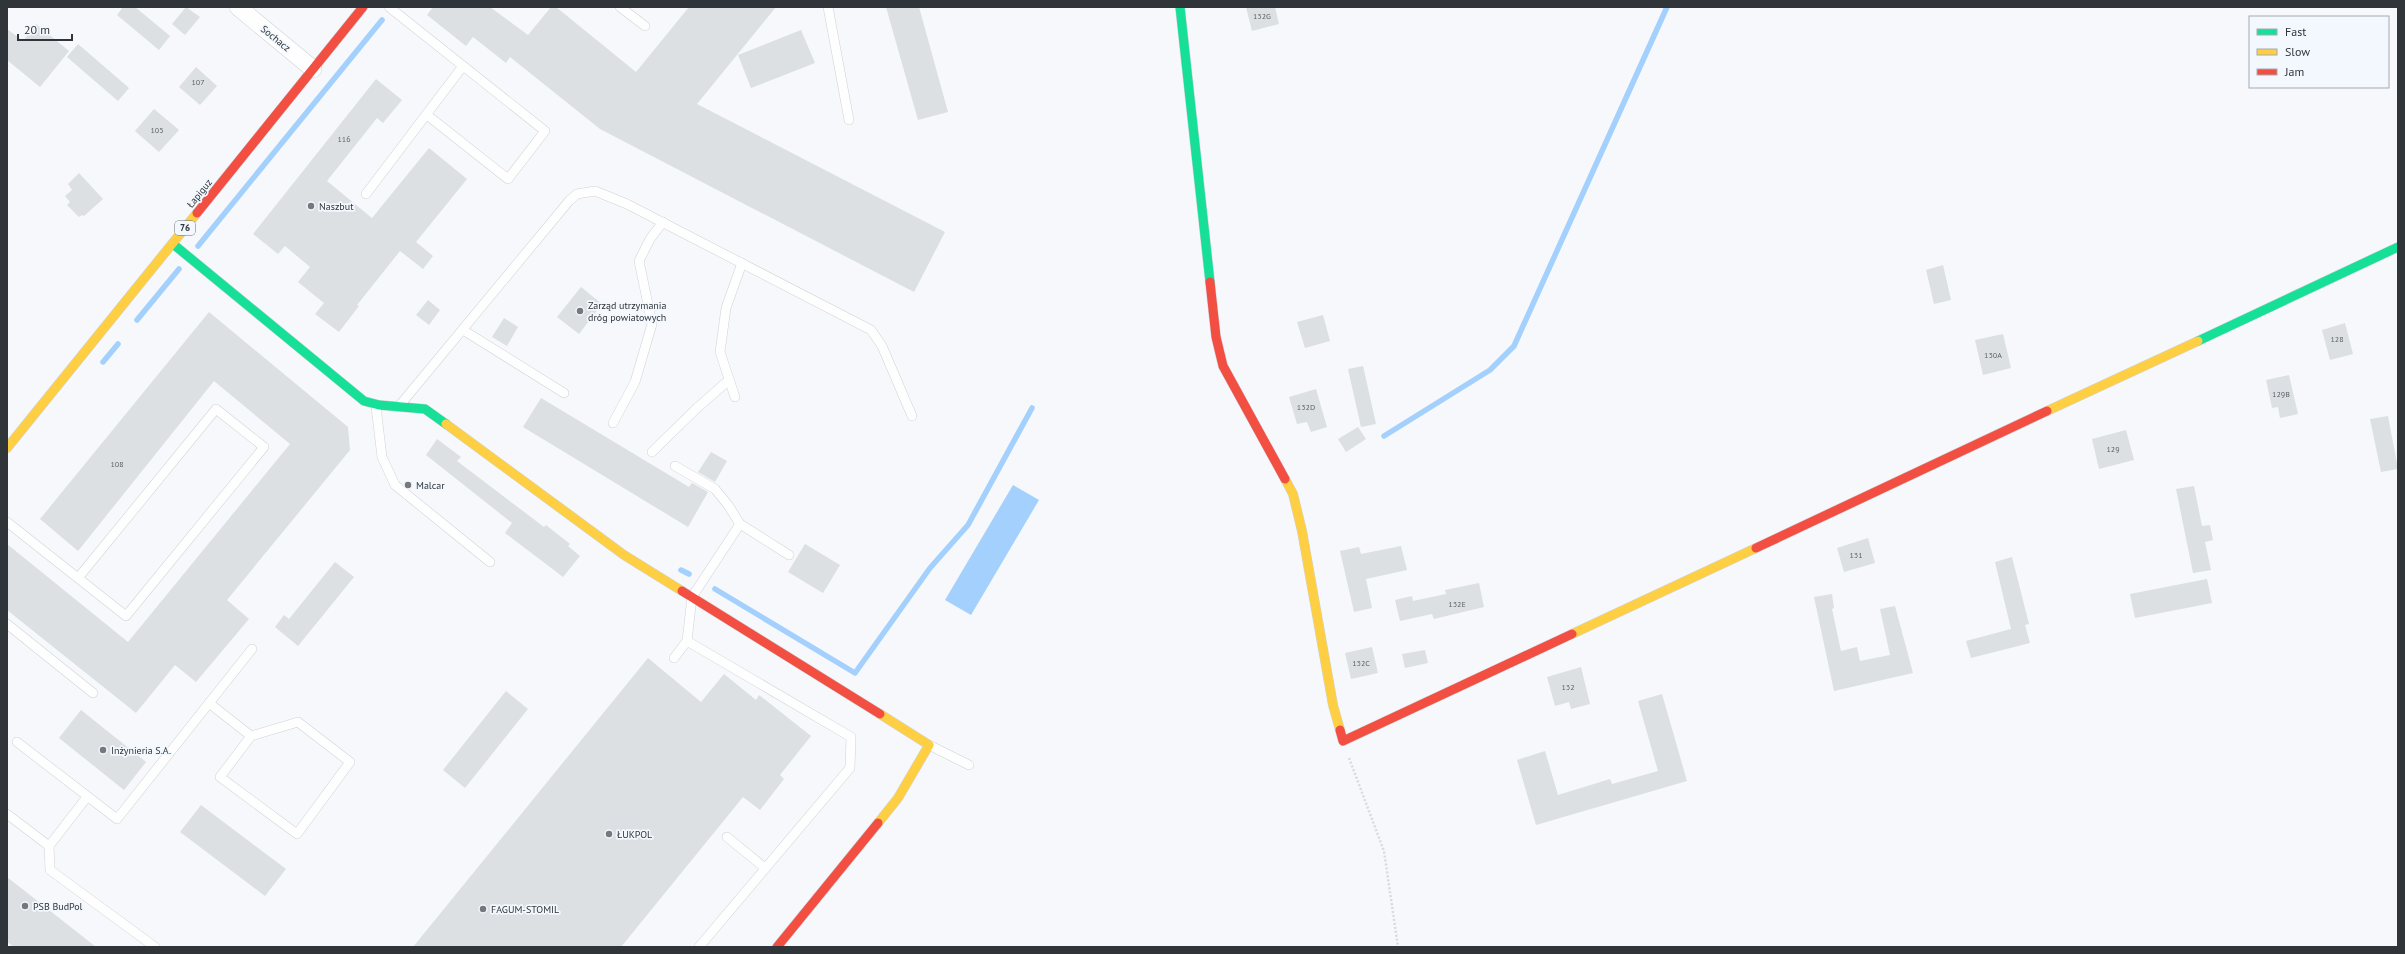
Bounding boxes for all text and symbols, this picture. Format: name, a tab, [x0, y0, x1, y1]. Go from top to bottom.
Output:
house number: 132G	[1253, 11, 1271, 21]
scale bar	[18, 16, 72, 42]
legend	[2249, 16, 2389, 88]
text: 20 m	[24, 22, 50, 37]
street label: Sochacz	[258, 23, 293, 54]
text: Fast	[2285, 24, 2306, 39]
text: Slow	[2285, 44, 2310, 59]
text: Jam	[2284, 64, 2304, 79]
house number: 107	[191, 77, 205, 87]
house number: 105	[150, 125, 164, 135]
house number: 116	[337, 134, 351, 144]
street label: Łapiguz	[184, 176, 215, 210]
place label: Naszbut	[319, 200, 354, 213]
marker: Naszbut	[306, 201, 316, 211]
road number: 76	[175, 221, 195, 235]
place label: Zarząd utrzymania dróg powiatowych	[588, 299, 667, 324]
marker: Zarząd utrzymania dróg powiatowych	[575, 306, 585, 316]
house number: 128	[2330, 334, 2344, 344]
house number: 130A	[1984, 350, 2002, 360]
house number: 129B	[2272, 389, 2290, 399]
house number: 132D	[1297, 402, 1315, 412]
house number: 129	[2106, 444, 2120, 454]
house number: 108	[110, 459, 124, 469]
place label: Malcar	[416, 479, 445, 492]
marker: Malcar	[403, 480, 413, 490]
house number: 131	[1849, 550, 1863, 560]
house number: 132E	[1448, 599, 1466, 609]
house number: 132C	[1352, 658, 1370, 668]
house number: 132	[1561, 682, 1575, 692]
place label: Inżynieria S.A.	[111, 744, 171, 757]
marker: Inżynieria S.A.	[98, 745, 108, 755]
place label: ŁUKPOL	[617, 828, 652, 841]
marker: ŁUKPOL	[604, 829, 614, 839]
place label: PSB BudPol	[33, 900, 83, 913]
marker: PSB BudPol	[20, 901, 30, 911]
place label: FAGUM-STOMIL	[491, 903, 559, 916]
marker: FAGUM-STOMIL	[478, 904, 488, 914]

